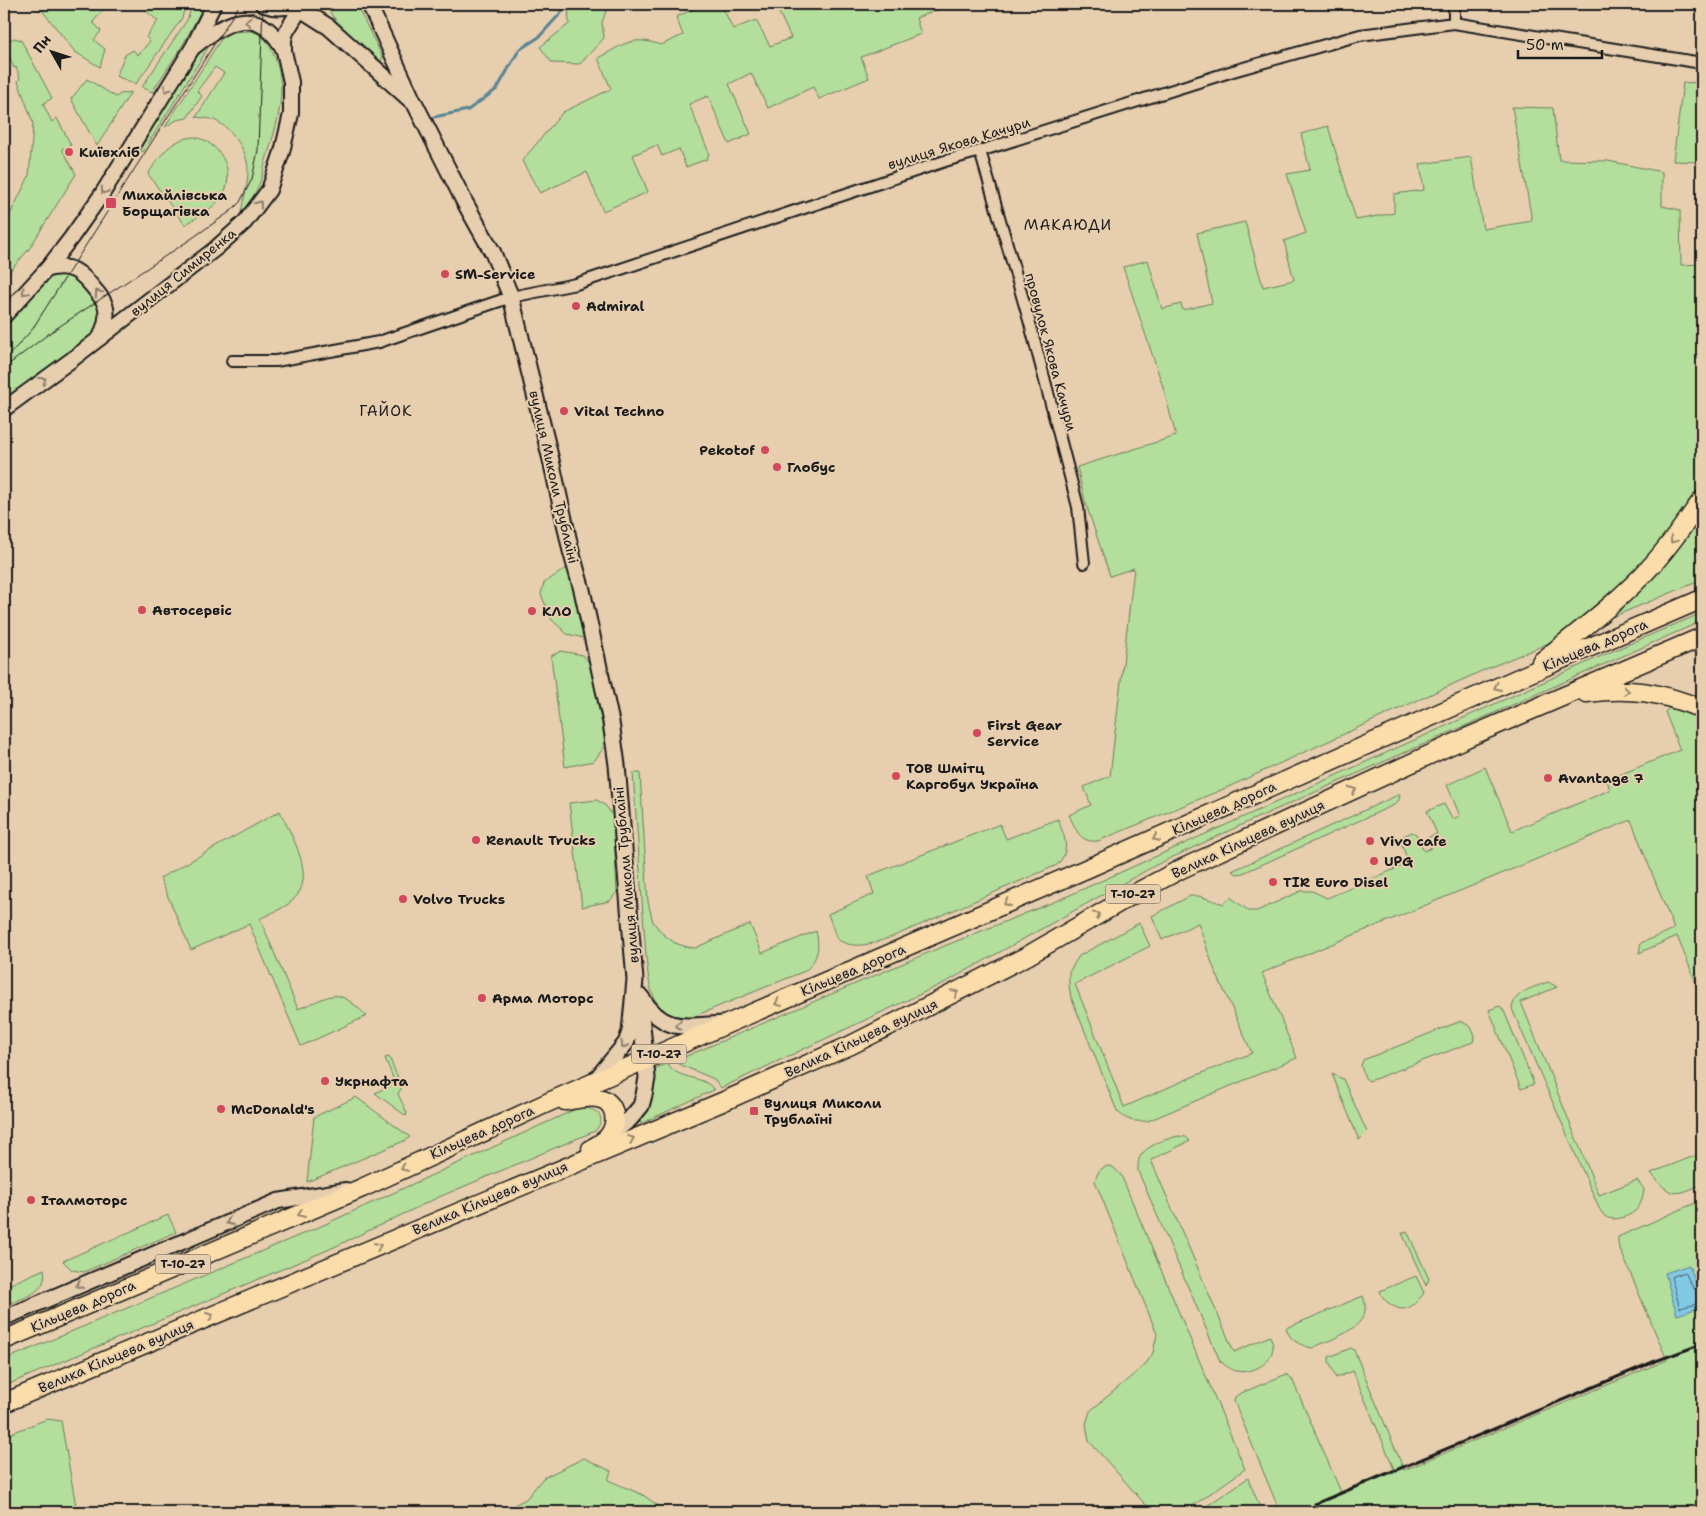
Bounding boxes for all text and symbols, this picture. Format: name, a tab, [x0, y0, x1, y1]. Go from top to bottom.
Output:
one-way arrow	[244, 17, 252, 28]
north arrow	[28, 28, 78, 78]
scale bar	[1518, 28, 1602, 60]
text: Пн	[29, 31, 55, 57]
text: 50 m	[1526, 35, 1564, 55]
one-way arrow	[164, 83, 174, 92]
street label: вулиця Якова Качури	[886, 113, 1032, 173]
place label: Київхліб	[79, 143, 140, 161]
marker: Київхліб	[63, 146, 75, 158]
one-way arrow	[101, 185, 110, 194]
place label: Михайлівська Борщагівка	[122, 186, 228, 220]
marker: Михайлівська Борщагівка	[104, 196, 118, 210]
one-way arrow	[253, 201, 261, 210]
district label: МАКАЮДИ	[1024, 215, 1112, 235]
street label: вулиця Симиренка	[127, 224, 240, 320]
place label: SM-Service	[455, 265, 535, 283]
marker: SM-Service	[439, 268, 451, 280]
street label: провулок Якова Качури	[1021, 271, 1081, 433]
one-way arrow	[22, 287, 31, 296]
one-way arrow	[95, 290, 103, 299]
place label: Admiral	[586, 297, 645, 315]
marker: Admiral	[570, 300, 582, 312]
one-way arrow	[37, 378, 46, 386]
street label: вулиця Миколи Трублаїні	[525, 389, 583, 565]
district label: ГАЙОК	[359, 400, 413, 421]
place label: Vital Techno	[574, 402, 664, 420]
marker: Vital Techno	[558, 405, 570, 417]
place label: Pekotof	[699, 441, 755, 459]
marker: Pekotof	[759, 444, 771, 456]
place label: Глобус	[787, 458, 835, 476]
marker: Глобус	[771, 461, 783, 473]
one-way arrow	[1670, 534, 1679, 544]
place label: Автосервіс	[152, 601, 232, 619]
place label: КЛО	[542, 602, 572, 620]
marker: Автосервіс	[136, 604, 148, 616]
marker: КЛО	[526, 605, 538, 617]
street label: Кільцева дорога	[1540, 615, 1650, 675]
one-way arrow	[1493, 681, 1502, 692]
one-way arrow	[1622, 685, 1630, 696]
place label: First Gear Service	[987, 716, 1063, 750]
marker: First Gear Service	[971, 727, 983, 739]
place label: ТОВ Шмітц Каргобул Україна	[906, 759, 1039, 793]
place label: Avantage 7	[1558, 769, 1644, 787]
marker: ТОВ Шмітц Каргобул Україна	[890, 770, 902, 782]
marker: Avantage 7	[1542, 772, 1554, 784]
street label: Кільцева дорога	[1169, 777, 1279, 839]
one-way arrow	[1348, 785, 1357, 796]
street label: вулиця Миколи Трублаїні	[609, 786, 643, 964]
street label: Велика Кільцева вулиця	[1168, 796, 1328, 882]
place label: Renault Trucks	[486, 831, 596, 849]
one-way arrow	[1152, 832, 1161, 843]
place label: Vivo cafe	[1380, 832, 1447, 850]
marker: Renault Trucks	[470, 834, 482, 846]
marker: Vivo cafe	[1364, 835, 1376, 847]
place label: UPG	[1384, 852, 1413, 870]
marker: UPG	[1368, 855, 1380, 867]
place label: TIR Euro Disel	[1283, 873, 1388, 891]
marker: TIR Euro Disel	[1267, 876, 1279, 888]
road number: Т-10-27	[1106, 884, 1160, 904]
place label: Volvo Trucks	[413, 890, 505, 908]
marker: Volvo Trucks	[397, 893, 409, 905]
one-way arrow	[1003, 896, 1012, 907]
one-way arrow	[1092, 912, 1101, 922]
street label: Кільцева дорога	[798, 940, 908, 1000]
place label: Арма Моторс	[492, 989, 594, 1007]
one-way arrow	[950, 989, 959, 999]
marker: Арма Моторс	[476, 992, 488, 1004]
street label: Велика Кільцева вулиця	[781, 995, 941, 1081]
one-way arrow	[774, 996, 783, 1007]
one-way arrow	[674, 1020, 682, 1031]
one-way arrow	[620, 1039, 630, 1048]
road number: Т-10-27	[632, 1044, 686, 1064]
place label: Укрнафта	[335, 1072, 409, 1090]
marker: Укрнафта	[319, 1075, 331, 1087]
place label: Вулиця Миколи Трублаїні	[764, 1094, 882, 1128]
place label: McDonald's	[231, 1100, 315, 1118]
street label: Кільцева дорога	[427, 1101, 537, 1163]
marker: McDonald's	[215, 1103, 227, 1115]
marker: Вулиця Миколи Трублаїні	[748, 1105, 760, 1117]
one-way arrow	[627, 1135, 635, 1145]
street label: Велика Кільцева вулиця	[410, 1157, 570, 1239]
one-way arrow	[400, 1162, 409, 1172]
place label: Італмоторс	[41, 1191, 127, 1209]
marker: Італмоторс	[25, 1194, 37, 1206]
one-way arrow	[297, 1207, 306, 1218]
one-way arrow	[225, 1216, 234, 1227]
one-way arrow	[373, 1241, 382, 1252]
road number: Т-10-27	[156, 1254, 210, 1274]
street label: Кільцева дорога	[28, 1276, 138, 1336]
one-way arrow	[75, 1279, 84, 1290]
one-way arrow	[205, 1312, 214, 1323]
street label: Велика Кільцева вулиця	[36, 1315, 196, 1397]

